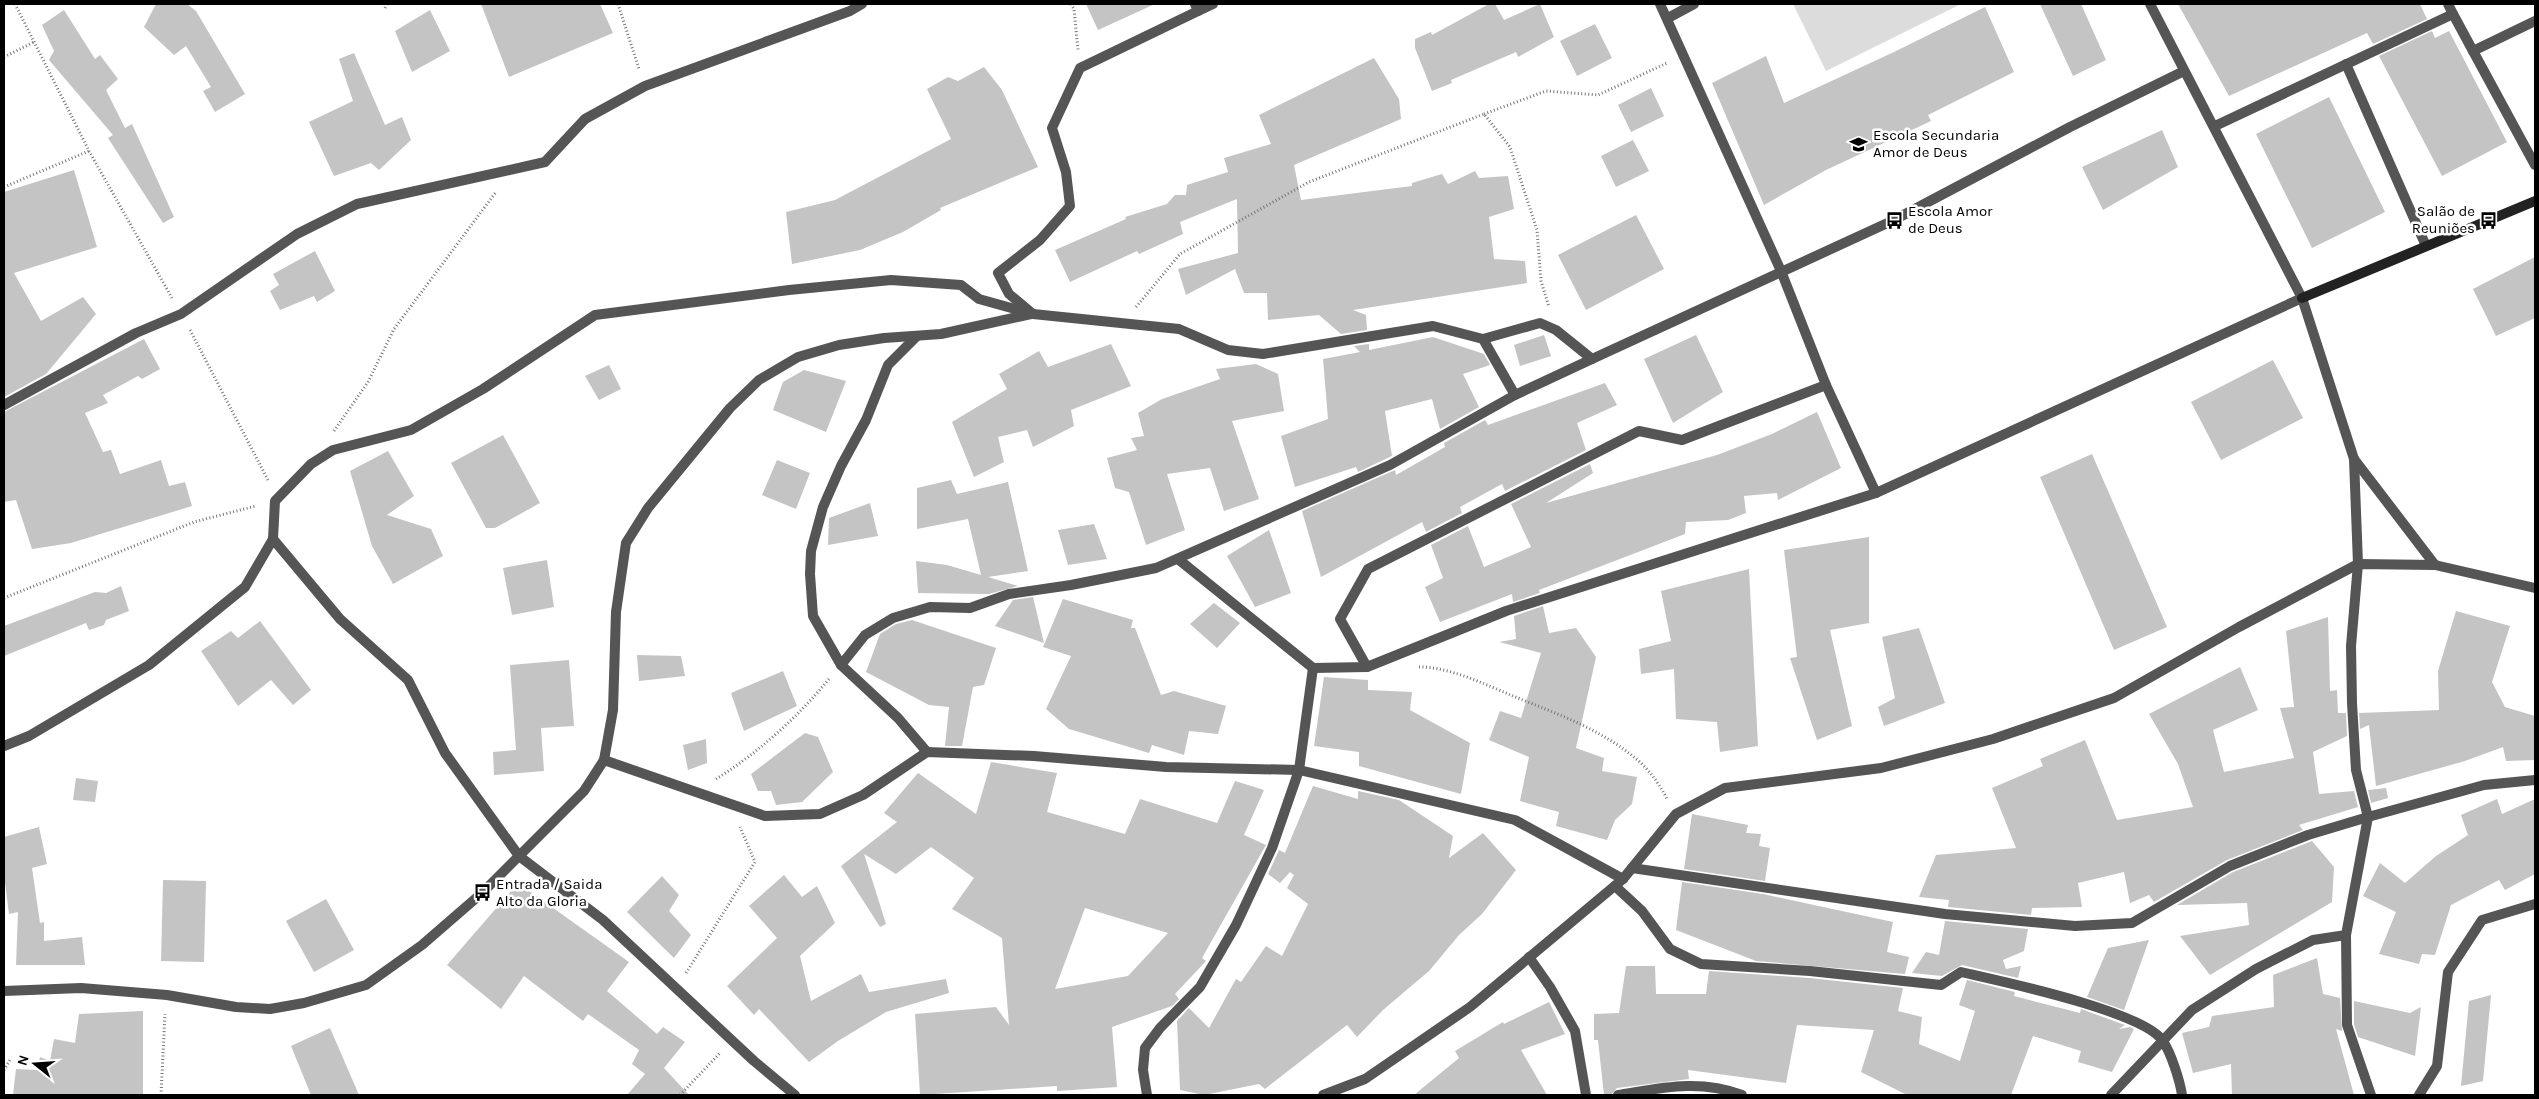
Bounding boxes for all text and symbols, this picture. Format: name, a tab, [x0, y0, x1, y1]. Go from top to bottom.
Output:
place label: Escola Secundaria Amor de Deus	[1873, 126, 1999, 161]
school or university icon: Escola Secundaria Amor de Deus	[1849, 134, 1869, 154]
place label: Escola Amor de Deus	[1908, 202, 1993, 237]
place label: Salão de Reuniões	[2412, 202, 2475, 237]
bus stop icon: Escola Amor de Deus	[1884, 210, 1904, 230]
bus stop icon: Salão de Reuniões	[2479, 210, 2499, 230]
place label: Entrada / Saida Alto da Gloria	[496, 875, 602, 910]
bus stop icon: Entrada / Saida Alto da Gloria	[472, 883, 492, 903]
north arrow	[10, 1039, 60, 1089]
text: N	[13, 1053, 33, 1068]

